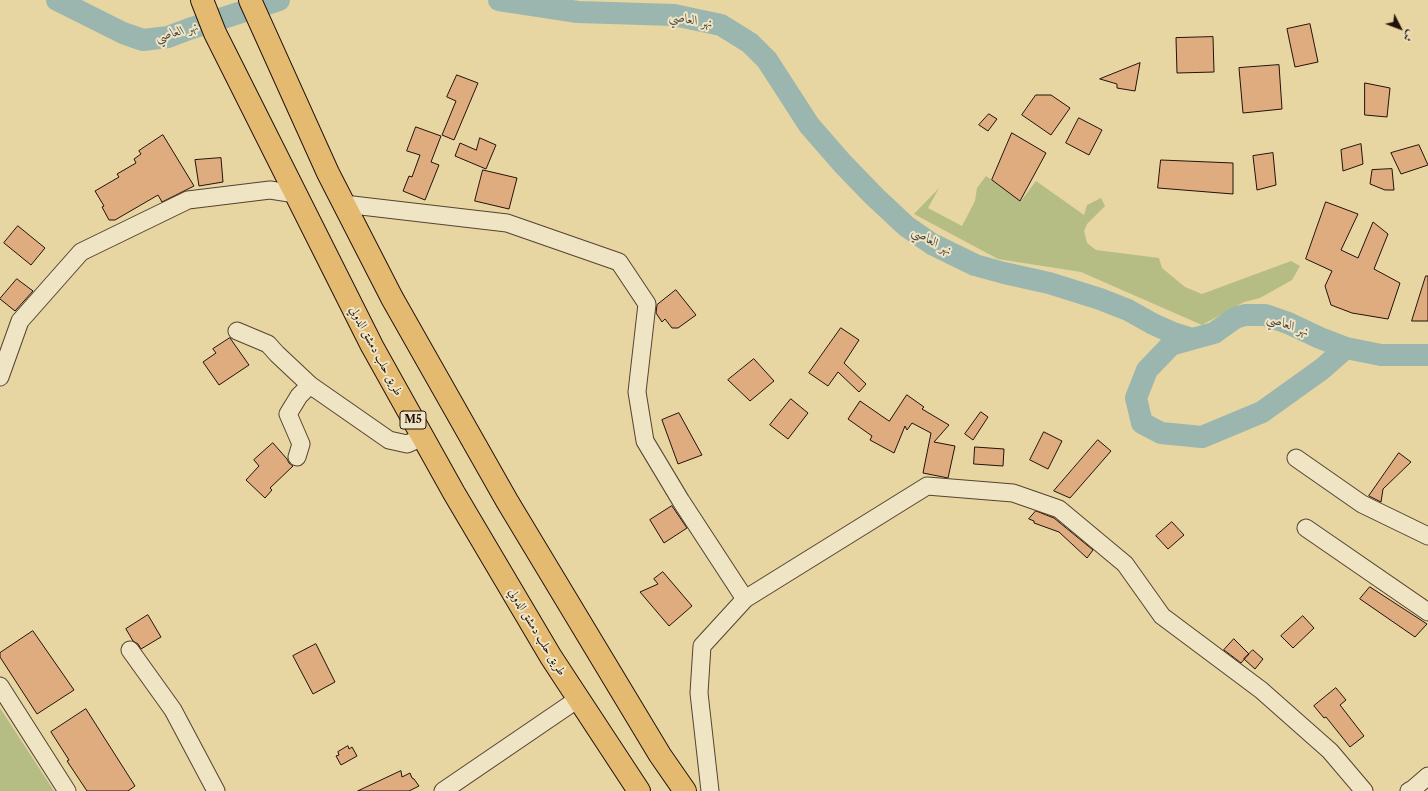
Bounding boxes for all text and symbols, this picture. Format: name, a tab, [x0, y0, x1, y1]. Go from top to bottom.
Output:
water label: نهر العاصي	[668, 8, 714, 32]
north arrow	[1380, 8, 1420, 48]
water label: نهر العاصي	[154, 19, 200, 45]
text: ش	[1400, 27, 1418, 45]
water label: نهر العاصي	[909, 223, 955, 259]
street label: طريق حلب دمشق الدولي	[346, 304, 406, 398]
water label: نهر العاصي	[1265, 310, 1311, 340]
road number: M5	[400, 411, 426, 429]
street label: طريق حلب دمشق الدولي	[505, 586, 569, 678]

